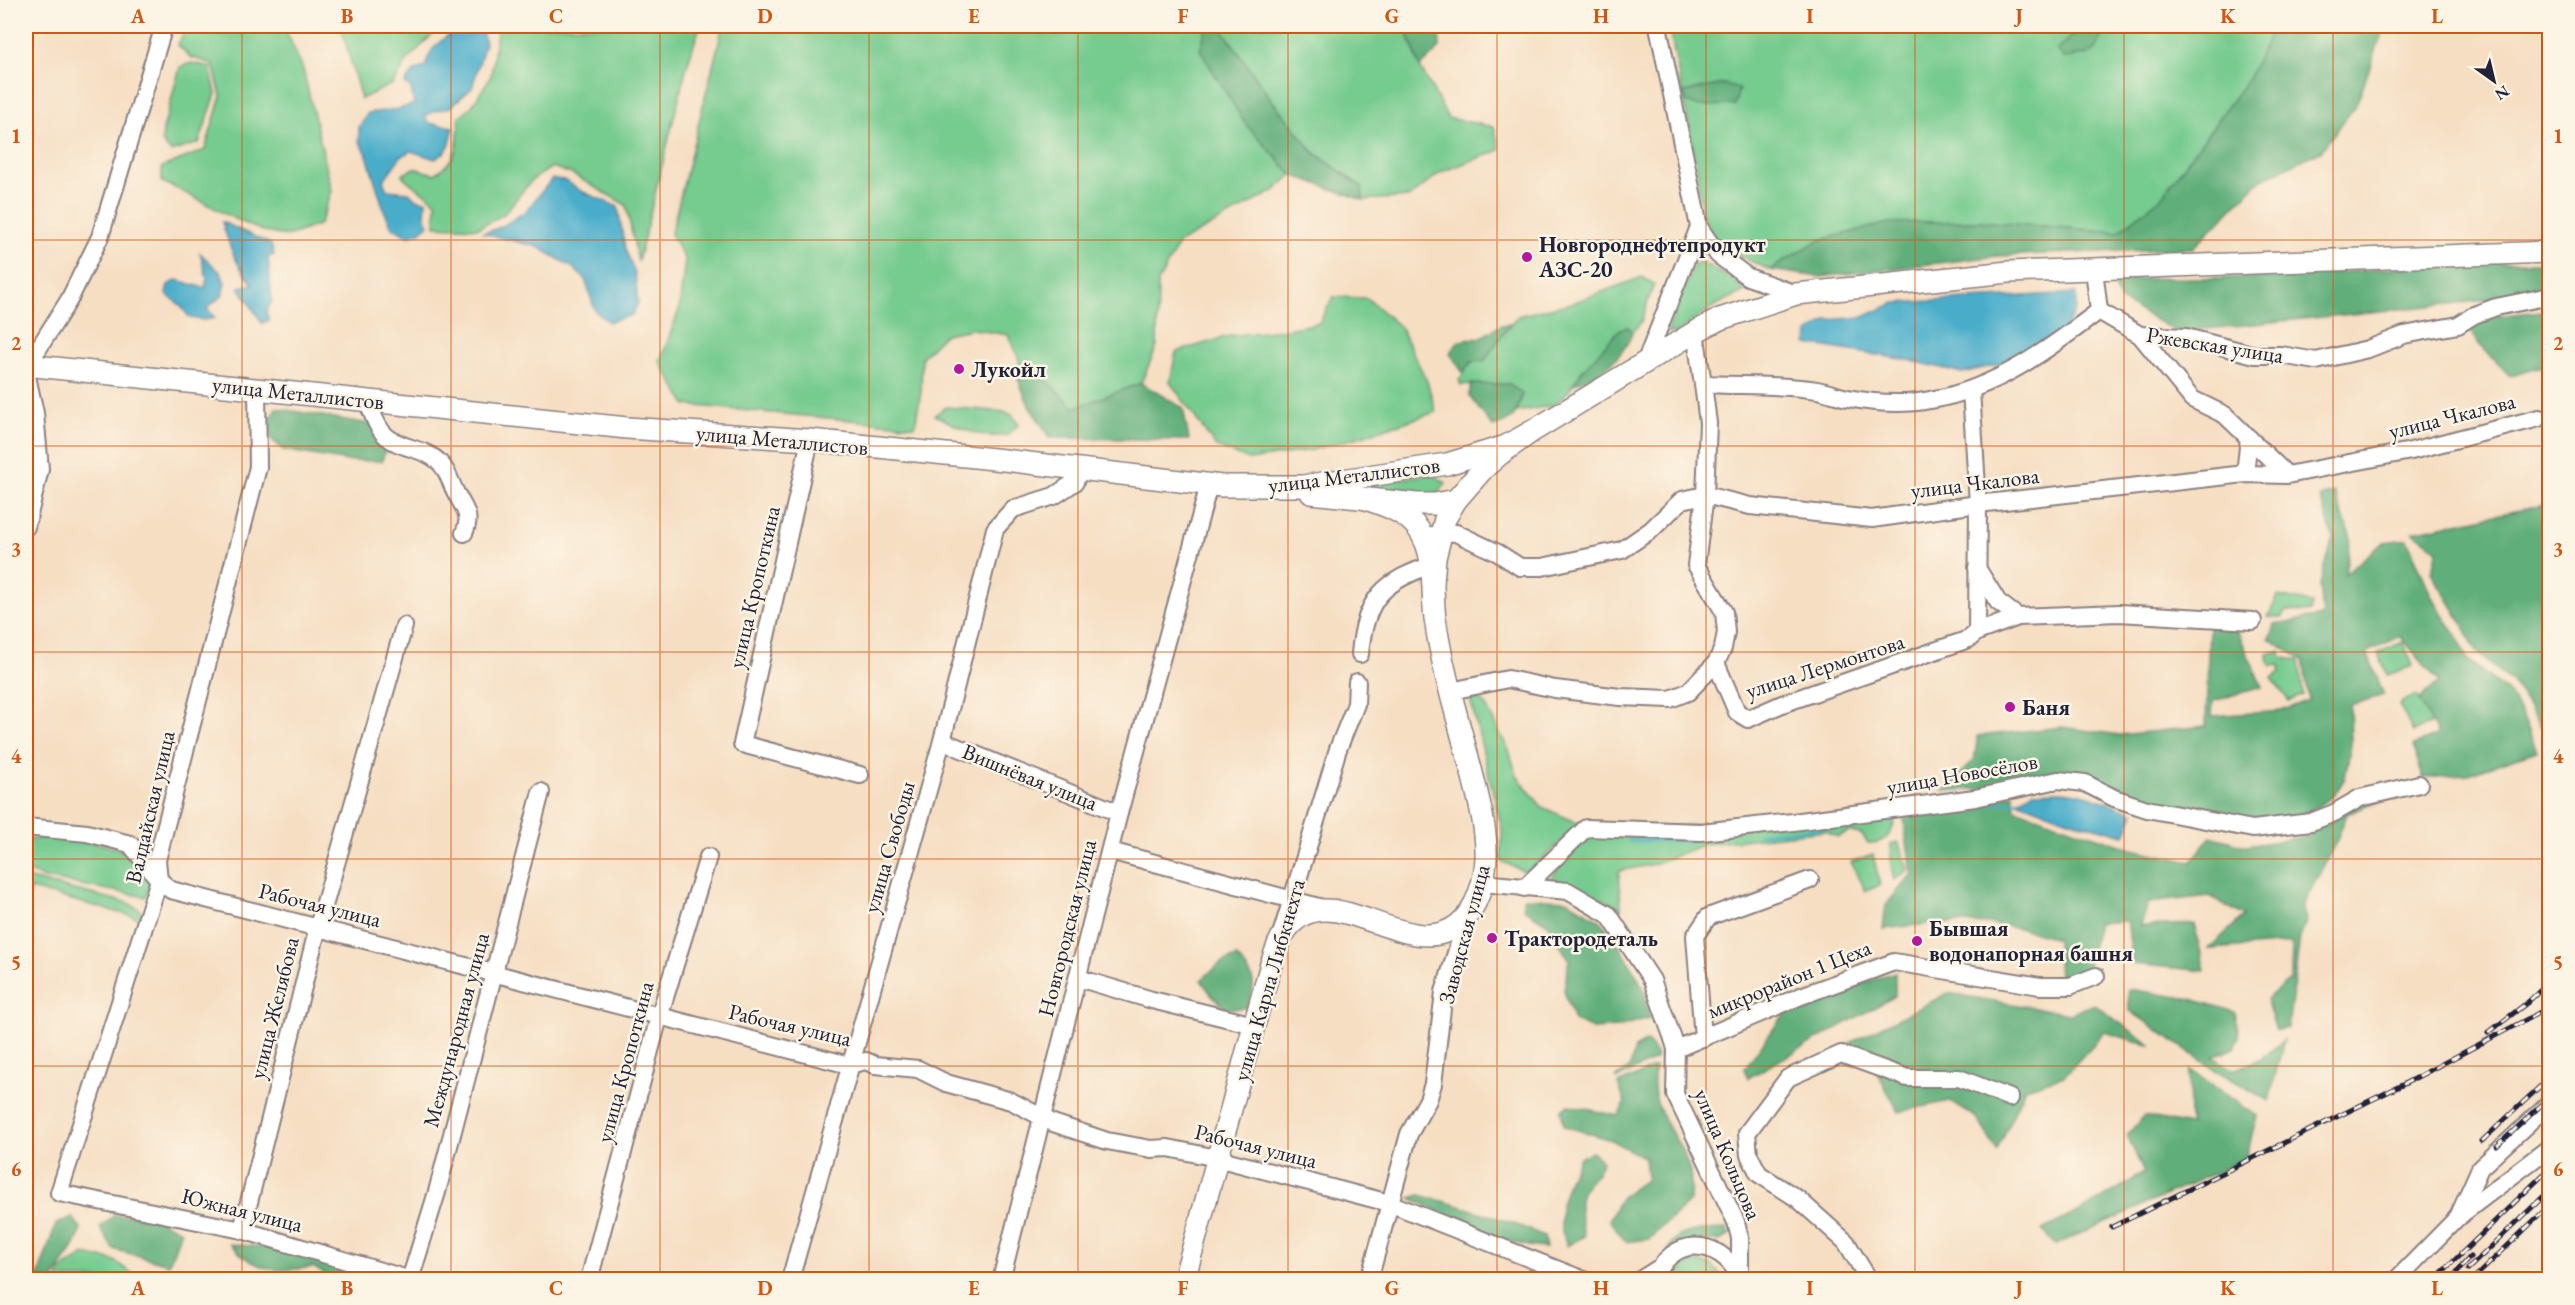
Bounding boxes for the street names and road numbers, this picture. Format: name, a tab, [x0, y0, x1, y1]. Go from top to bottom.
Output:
street label: Ржевская улица	[2144, 320, 2286, 370]
street label: улица Металлистов	[211, 370, 385, 416]
street label: улица Чкалова	[2386, 386, 2518, 446]
street label: улица Металлистов	[695, 418, 869, 462]
street label: улица Металлистов	[1267, 450, 1441, 500]
street label: улица Чкалова	[1909, 461, 2041, 505]
street label: улица Кропоткина	[721, 503, 787, 671]
street label: улица Лермонтова	[1742, 627, 1908, 705]
street label: Валдайская улица	[118, 728, 182, 886]
street label: Вишнёвая улица	[958, 737, 1102, 817]
street label: улица Новосёлов	[1884, 746, 2040, 802]
street label: улица Свободы	[856, 778, 922, 916]
street label: Новгородская улица	[1031, 836, 1103, 1020]
street label: Заводская улица	[1432, 861, 1497, 1007]
street label: улица Карла Либкнехта	[1226, 875, 1312, 1084]
street label: Рабочая улица	[256, 876, 384, 934]
street label: Международная улица	[416, 929, 496, 1131]
street label: микрорайон 1 Цеха	[1703, 933, 1876, 1025]
street label: улица Желябова	[242, 934, 306, 1082]
street label: улица Кропоткина	[590, 978, 661, 1146]
street label: Рабочая улица	[726, 997, 854, 1053]
street label: улица Кольцова	[1687, 1084, 1769, 1224]
street label: Рабочая улица	[1192, 1117, 1320, 1175]
street label: Южная улица	[178, 1181, 306, 1239]

